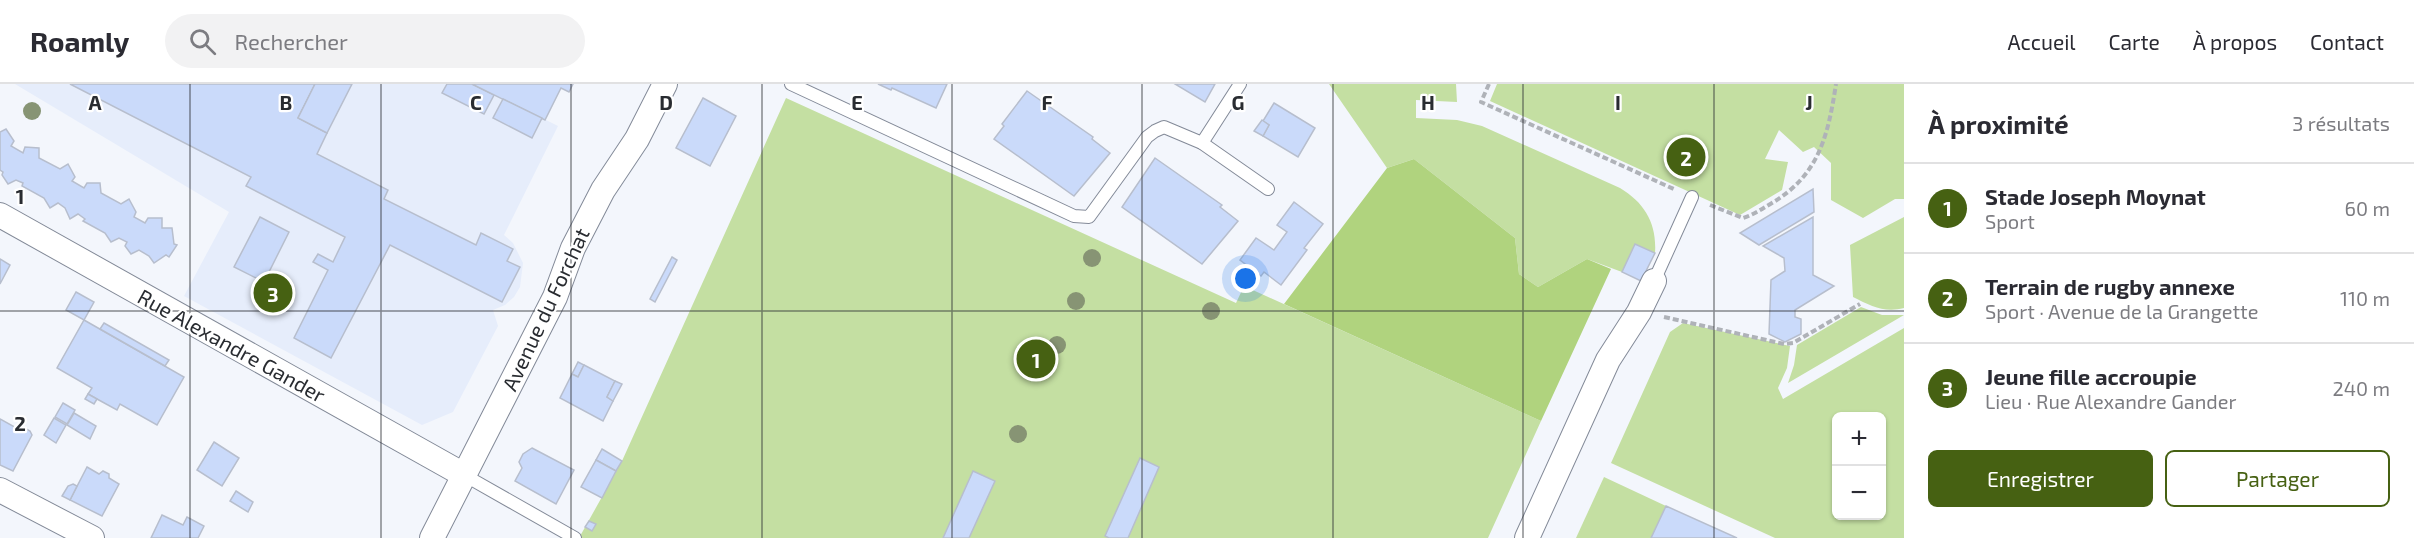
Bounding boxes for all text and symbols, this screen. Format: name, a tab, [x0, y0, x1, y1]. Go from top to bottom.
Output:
search box	[165, 14, 585, 68]
text: Roamly	[30, 24, 129, 58]
icon: search	[186, 25, 219, 58]
text: Rechercher	[234, 28, 348, 54]
text: Accueil	[2007, 29, 2076, 54]
text: Carte	[2109, 29, 2160, 54]
text: À propos	[2193, 29, 2277, 54]
text: Contact	[2310, 29, 2384, 54]
text: A	[88, 90, 102, 114]
text: B	[280, 90, 292, 114]
text: C	[470, 90, 482, 114]
text: D	[659, 90, 673, 114]
text: E	[851, 90, 863, 114]
text: F	[1041, 90, 1053, 114]
text: G	[1232, 90, 1244, 114]
text: H	[1421, 90, 1435, 114]
text: I	[1615, 90, 1621, 114]
text: J	[1805, 90, 1813, 114]
text: À proximité	[1928, 108, 2069, 139]
text: 3 résultats	[2292, 111, 2390, 135]
pin: 2	[1666, 134, 1706, 180]
text: Stade Joseph Moynat	[1985, 183, 2206, 209]
text: 1	[16, 184, 24, 208]
text: 1	[1943, 196, 1952, 220]
text: 60 m	[2345, 196, 2390, 220]
text: Sport	[1985, 209, 2035, 233]
street label: Avenue du Forchat	[496, 224, 594, 394]
your location	[1231, 264, 1260, 293]
pin: 3	[254, 270, 292, 316]
text: Terrain de rugby annexe	[1985, 273, 2235, 299]
street label: Rue Alexandre Gander	[134, 283, 331, 407]
text: 2	[1942, 286, 1953, 310]
text: 110 m	[2340, 286, 2390, 310]
text: Sport · Avenue de la Grangette	[1985, 299, 2258, 323]
pin: 1	[1016, 336, 1056, 382]
text: Jeune fille accroupie	[1985, 363, 2197, 389]
text: 3	[1942, 376, 1953, 400]
text: 240 m	[2332, 376, 2390, 400]
text: Lieu · Rue Alexandre Gander	[1985, 389, 2237, 413]
text: 2	[14, 411, 26, 435]
map controls	[1832, 412, 1886, 520]
button: +	[1832, 412, 1886, 466]
button: Enregistrer	[1928, 450, 2153, 507]
button: Partager	[2165, 450, 2390, 507]
button: −	[1832, 466, 1886, 520]

